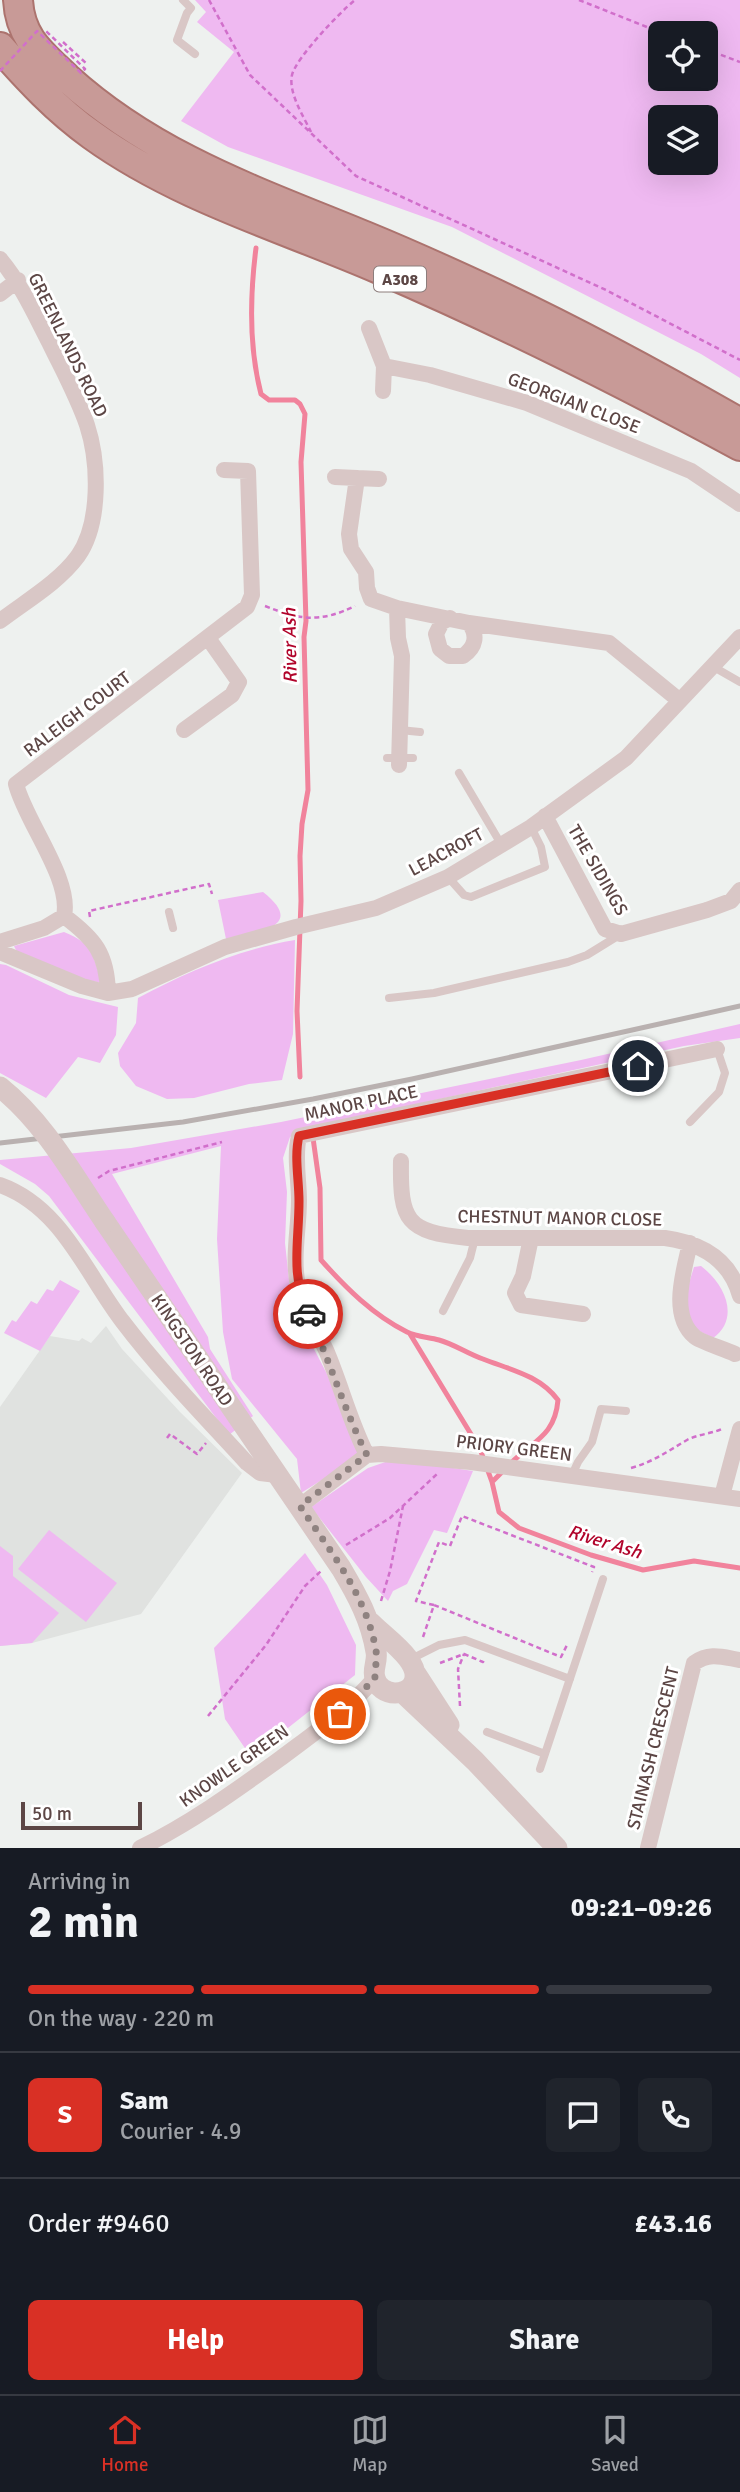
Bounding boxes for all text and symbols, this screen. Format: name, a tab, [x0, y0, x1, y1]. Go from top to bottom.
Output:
map controls	[648, 21, 718, 175]
button: locate	[648, 21, 718, 91]
button: layers	[648, 105, 718, 175]
road number: A308	[374, 266, 426, 292]
street label: GREENLANDS ROAD	[24, 269, 112, 421]
street label: GEORGIAN CLOSE	[505, 368, 643, 438]
water label: River Ash	[277, 607, 303, 684]
street label: RALEIGH COURT	[19, 667, 135, 761]
street label: THE SIDINGS	[563, 821, 633, 919]
street label: LEACROFT	[405, 823, 487, 881]
pin	[608, 1036, 668, 1096]
icon: home	[619, 1047, 657, 1085]
street label: MANOR PLACE	[302, 1080, 420, 1126]
street label: CHESTNUT MANOR CLOSE	[457, 1205, 663, 1231]
courier	[273, 1279, 343, 1349]
street label: KINGSTON ROAD	[146, 1290, 238, 1410]
icon: car	[289, 1295, 327, 1333]
street label: PRIORY GREEN	[455, 1430, 573, 1466]
water label: River Ash	[565, 1519, 645, 1565]
street label: STAINASH CRESCENT	[622, 1664, 684, 1832]
pin	[310, 1684, 370, 1744]
icon: bag	[321, 1695, 359, 1733]
street label: KNOWLE GREEN	[175, 1720, 293, 1812]
scale bar	[21, 1799, 142, 1831]
text: 50 m	[32, 1802, 72, 1826]
text: Arriving in	[28, 1867, 130, 1896]
text: 09:21–09:26	[571, 1892, 712, 1924]
text: 2 min	[28, 1894, 139, 1950]
text: On the way · 220 m	[28, 2004, 214, 2033]
button: chat	[546, 2078, 620, 2152]
button: phone	[638, 2078, 712, 2152]
text: Sam	[120, 2085, 169, 2117]
text: S	[58, 2099, 72, 2131]
text: Courier · 4.9	[120, 2117, 241, 2146]
text: Order #9460	[28, 2208, 169, 2240]
text: £43.16	[634, 2208, 712, 2240]
button: Help	[28, 2300, 363, 2380]
button: Share	[377, 2300, 712, 2380]
tab: Home	[101, 2411, 148, 2477]
tab: Map	[351, 2411, 389, 2477]
tab: Saved	[591, 2411, 639, 2477]

